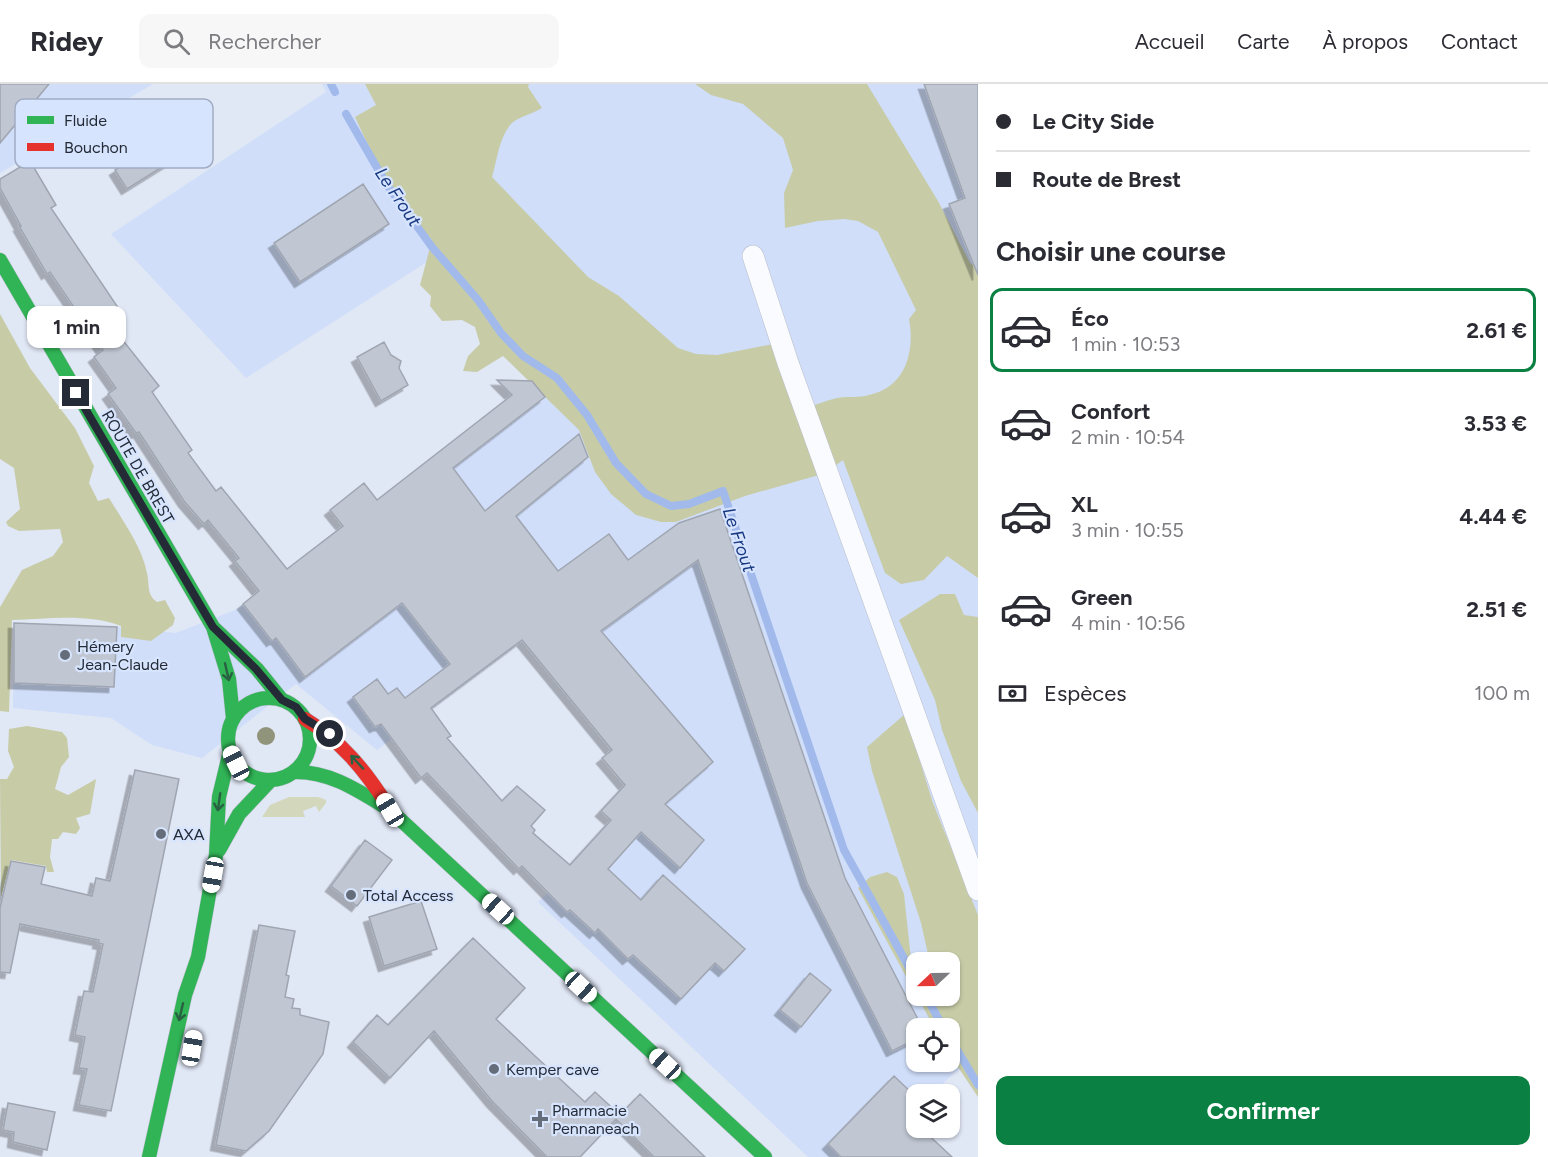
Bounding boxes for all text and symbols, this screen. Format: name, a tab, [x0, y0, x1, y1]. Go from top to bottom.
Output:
search box	[139, 14, 559, 68]
text: Ridey	[30, 24, 103, 58]
icon: search	[160, 25, 193, 58]
text: Rechercher	[208, 28, 321, 55]
text: Accueil	[1135, 29, 1204, 54]
text: Carte	[1237, 29, 1290, 54]
text: À propos	[1323, 29, 1408, 54]
text: Contact	[1441, 29, 1518, 54]
legend	[15, 99, 213, 168]
text: Le City Side	[1032, 108, 1154, 135]
text: Fluide	[64, 111, 107, 130]
text: Bouchon	[64, 138, 128, 157]
water label: Le Frout	[370, 163, 426, 231]
text: Route de Brest	[1032, 166, 1181, 193]
text: Choisir une course	[996, 235, 1226, 268]
icon: car	[999, 303, 1053, 357]
text: Éco	[1071, 305, 1109, 332]
callout: 1 min	[26, 306, 125, 348]
text: 1 min	[53, 315, 100, 339]
text: 2.61 €	[1466, 317, 1527, 344]
text: 1 min · 10:53	[1071, 332, 1181, 356]
route end	[62, 379, 89, 406]
icon: car	[999, 396, 1053, 450]
text: Confort	[1071, 398, 1151, 425]
street label: ROUTE DE BREST	[98, 407, 178, 527]
text: 3.53 €	[1464, 410, 1527, 437]
text: 2 min · 10:54	[1071, 425, 1185, 449]
icon: car	[999, 489, 1053, 543]
text: XL	[1071, 491, 1098, 518]
text: 4.44 €	[1459, 503, 1527, 530]
water label: Le Frout	[718, 505, 760, 575]
text: 3 min · 10:55	[1071, 518, 1184, 542]
icon: car	[999, 582, 1053, 636]
text: Green	[1071, 584, 1133, 611]
text: 2.51 €	[1466, 596, 1527, 623]
text: 4 min · 10:56	[1071, 611, 1185, 635]
place label: Hémery Jean-Claude	[77, 637, 168, 674]
marker: Hémery Jean-Claude	[58, 648, 72, 662]
one-way arrow	[221, 662, 233, 681]
icon: cash	[996, 677, 1029, 710]
text: Espèces	[1044, 680, 1126, 707]
text: 100 m	[1474, 681, 1530, 705]
route start	[316, 720, 343, 747]
car	[220, 743, 252, 783]
one-way arrow	[350, 754, 364, 769]
car	[373, 790, 407, 830]
one-way arrow	[213, 792, 224, 812]
place label: AXA	[173, 825, 205, 844]
marker: AXA	[154, 827, 168, 841]
car	[201, 856, 225, 894]
place label: Total Access	[363, 886, 453, 905]
marker: Total Access	[344, 888, 358, 902]
car	[479, 890, 517, 928]
north arrow	[906, 952, 960, 1006]
map controls	[906, 952, 960, 1138]
car	[562, 968, 600, 1006]
one-way arrow	[174, 1003, 186, 1022]
button: locate	[906, 1018, 960, 1072]
car	[180, 1029, 204, 1067]
car	[646, 1045, 684, 1083]
place label: Kemper cave	[506, 1060, 599, 1079]
marker: Kemper cave	[487, 1062, 501, 1076]
button: Confirmer	[996, 1076, 1530, 1145]
button: layers	[906, 1084, 960, 1138]
place label: Pharmacie Pennaneach	[552, 1101, 639, 1138]
marker: Pharmacie Pennaneach	[533, 1112, 547, 1126]

